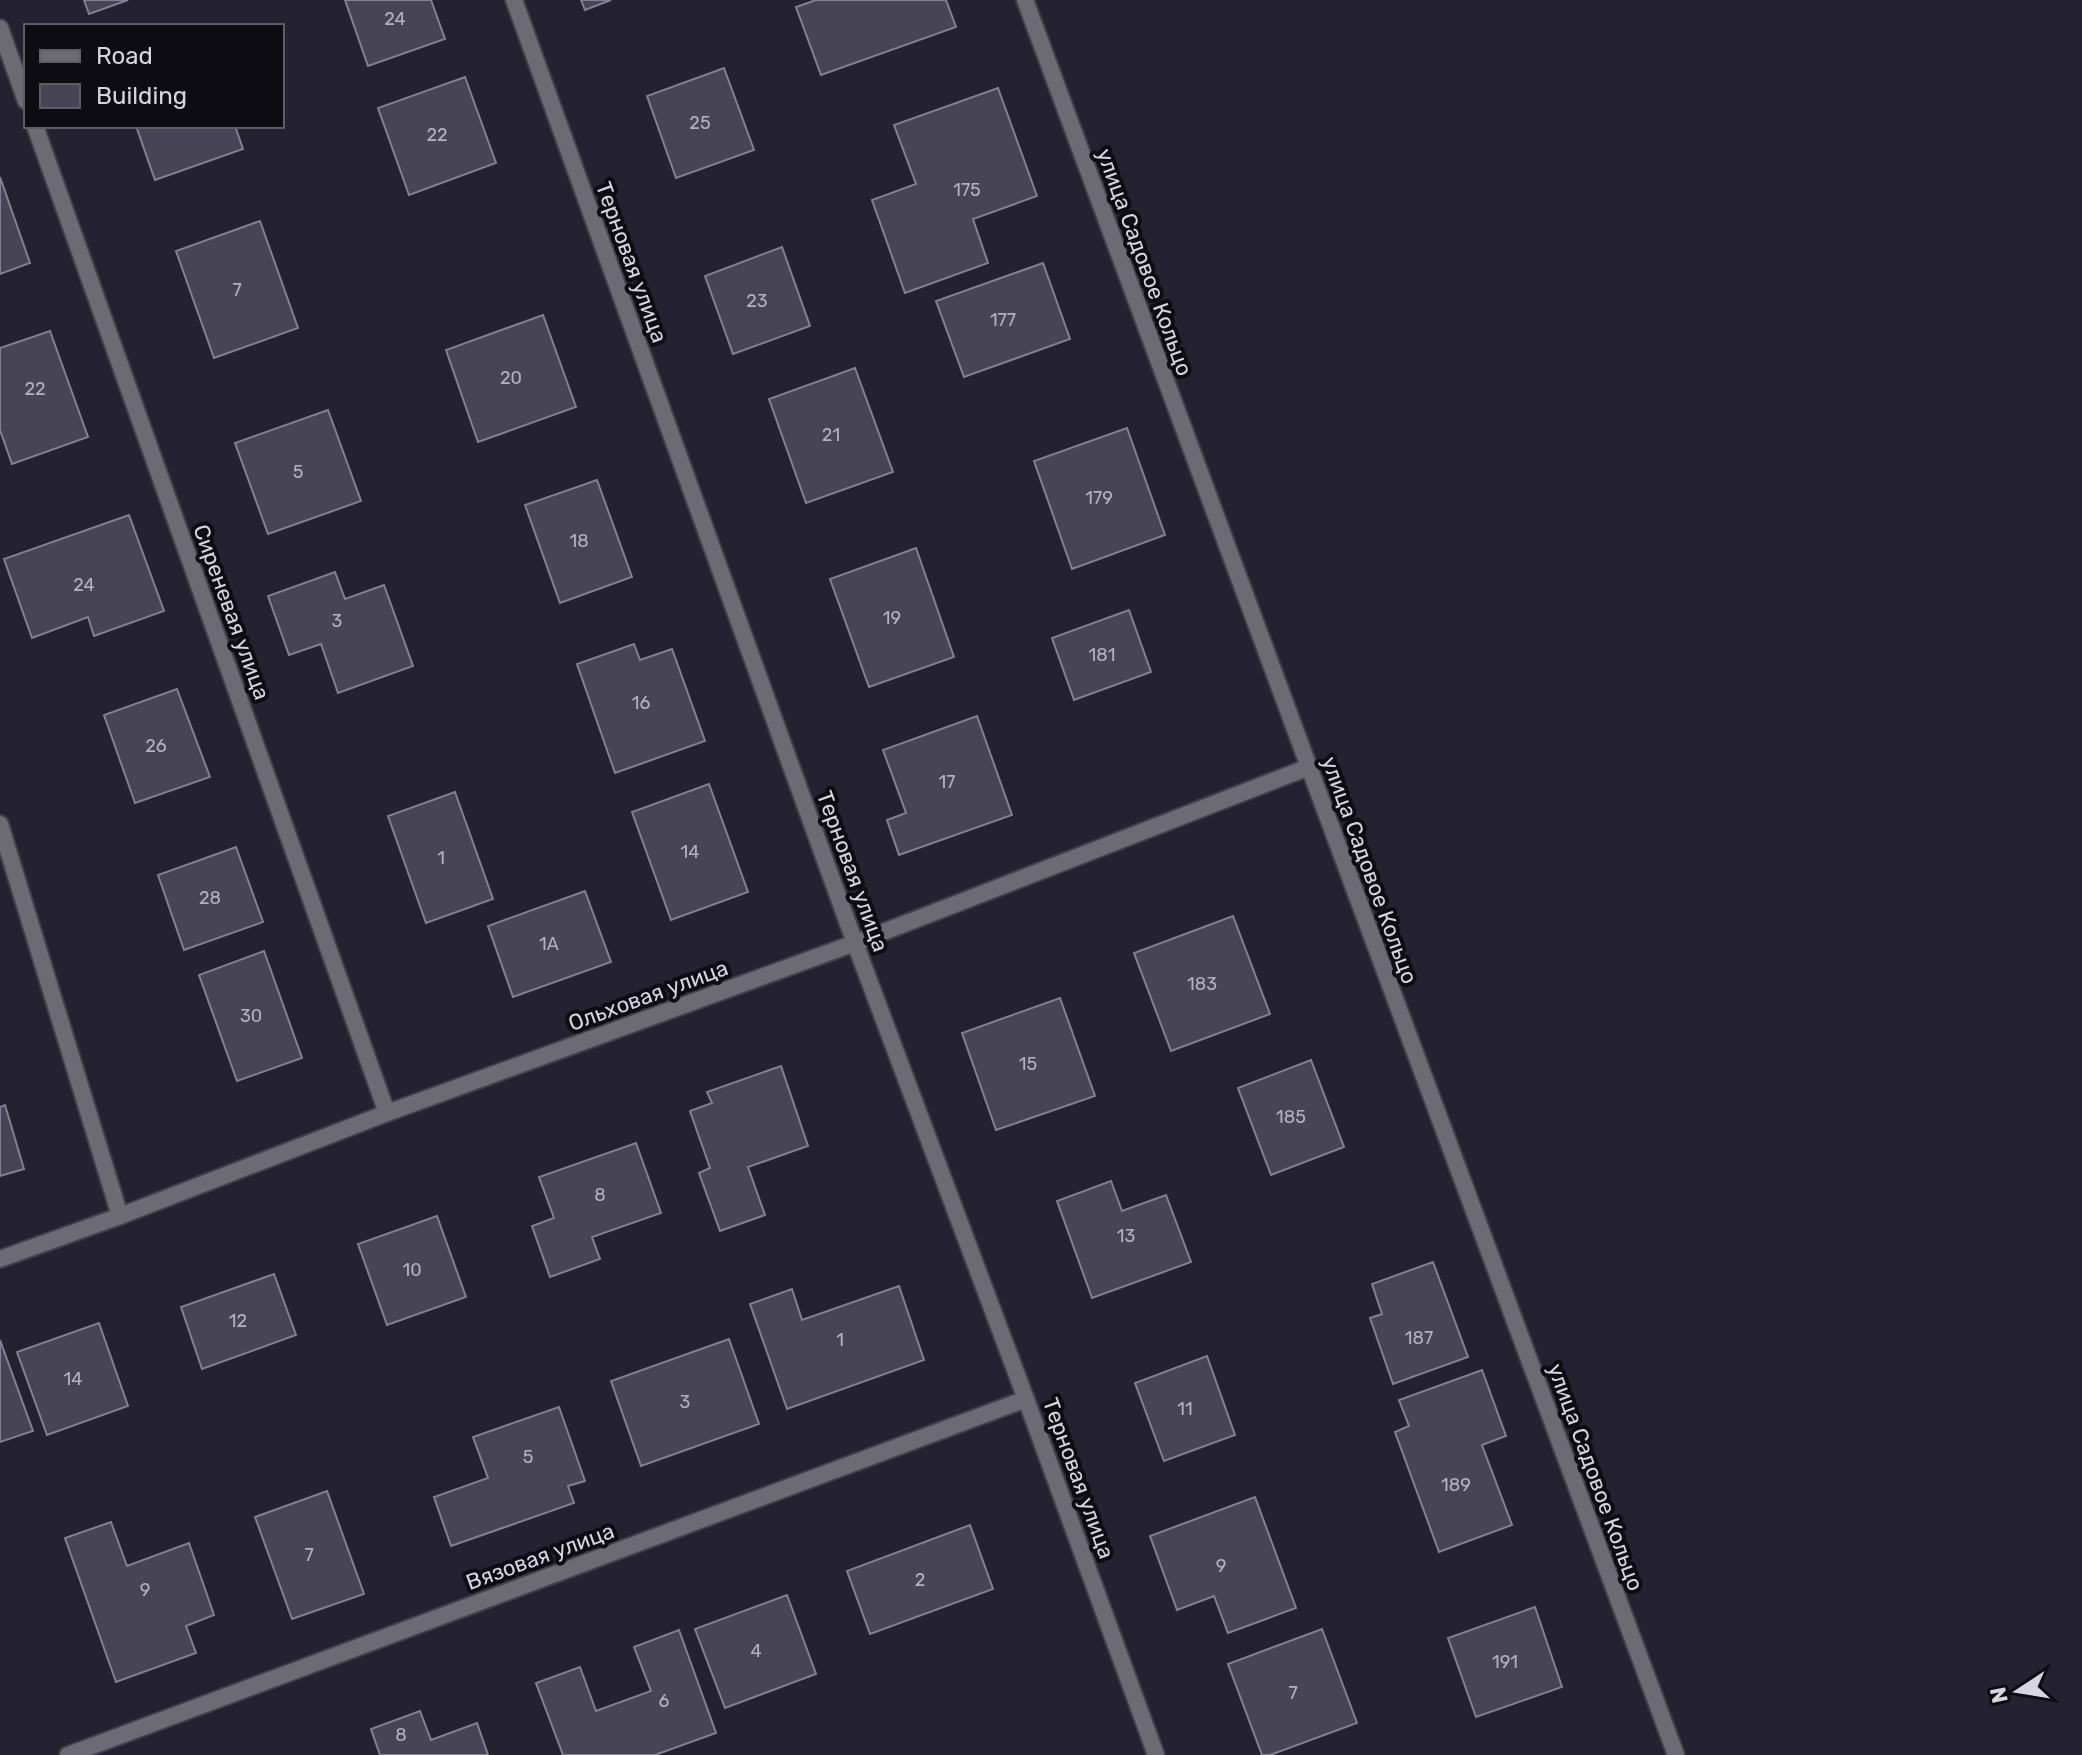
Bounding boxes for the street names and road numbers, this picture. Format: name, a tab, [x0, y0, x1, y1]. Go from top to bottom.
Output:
street label: улица Садовое Кольцо	[1091, 145, 1198, 379]
street label: Терновая улица	[590, 178, 673, 346]
street label: Сиреневая улица	[187, 521, 276, 703]
street label: улица Садовое Кольцо	[1316, 753, 1423, 987]
street label: Терновая улица	[811, 787, 894, 955]
street label: Ольховая улица	[565, 954, 732, 1037]
street label: улица Садовое Кольцо	[1542, 1360, 1649, 1594]
street label: Терновая улица	[1037, 1394, 1120, 1562]
street label: Вязовая улица	[462, 1517, 618, 1596]

